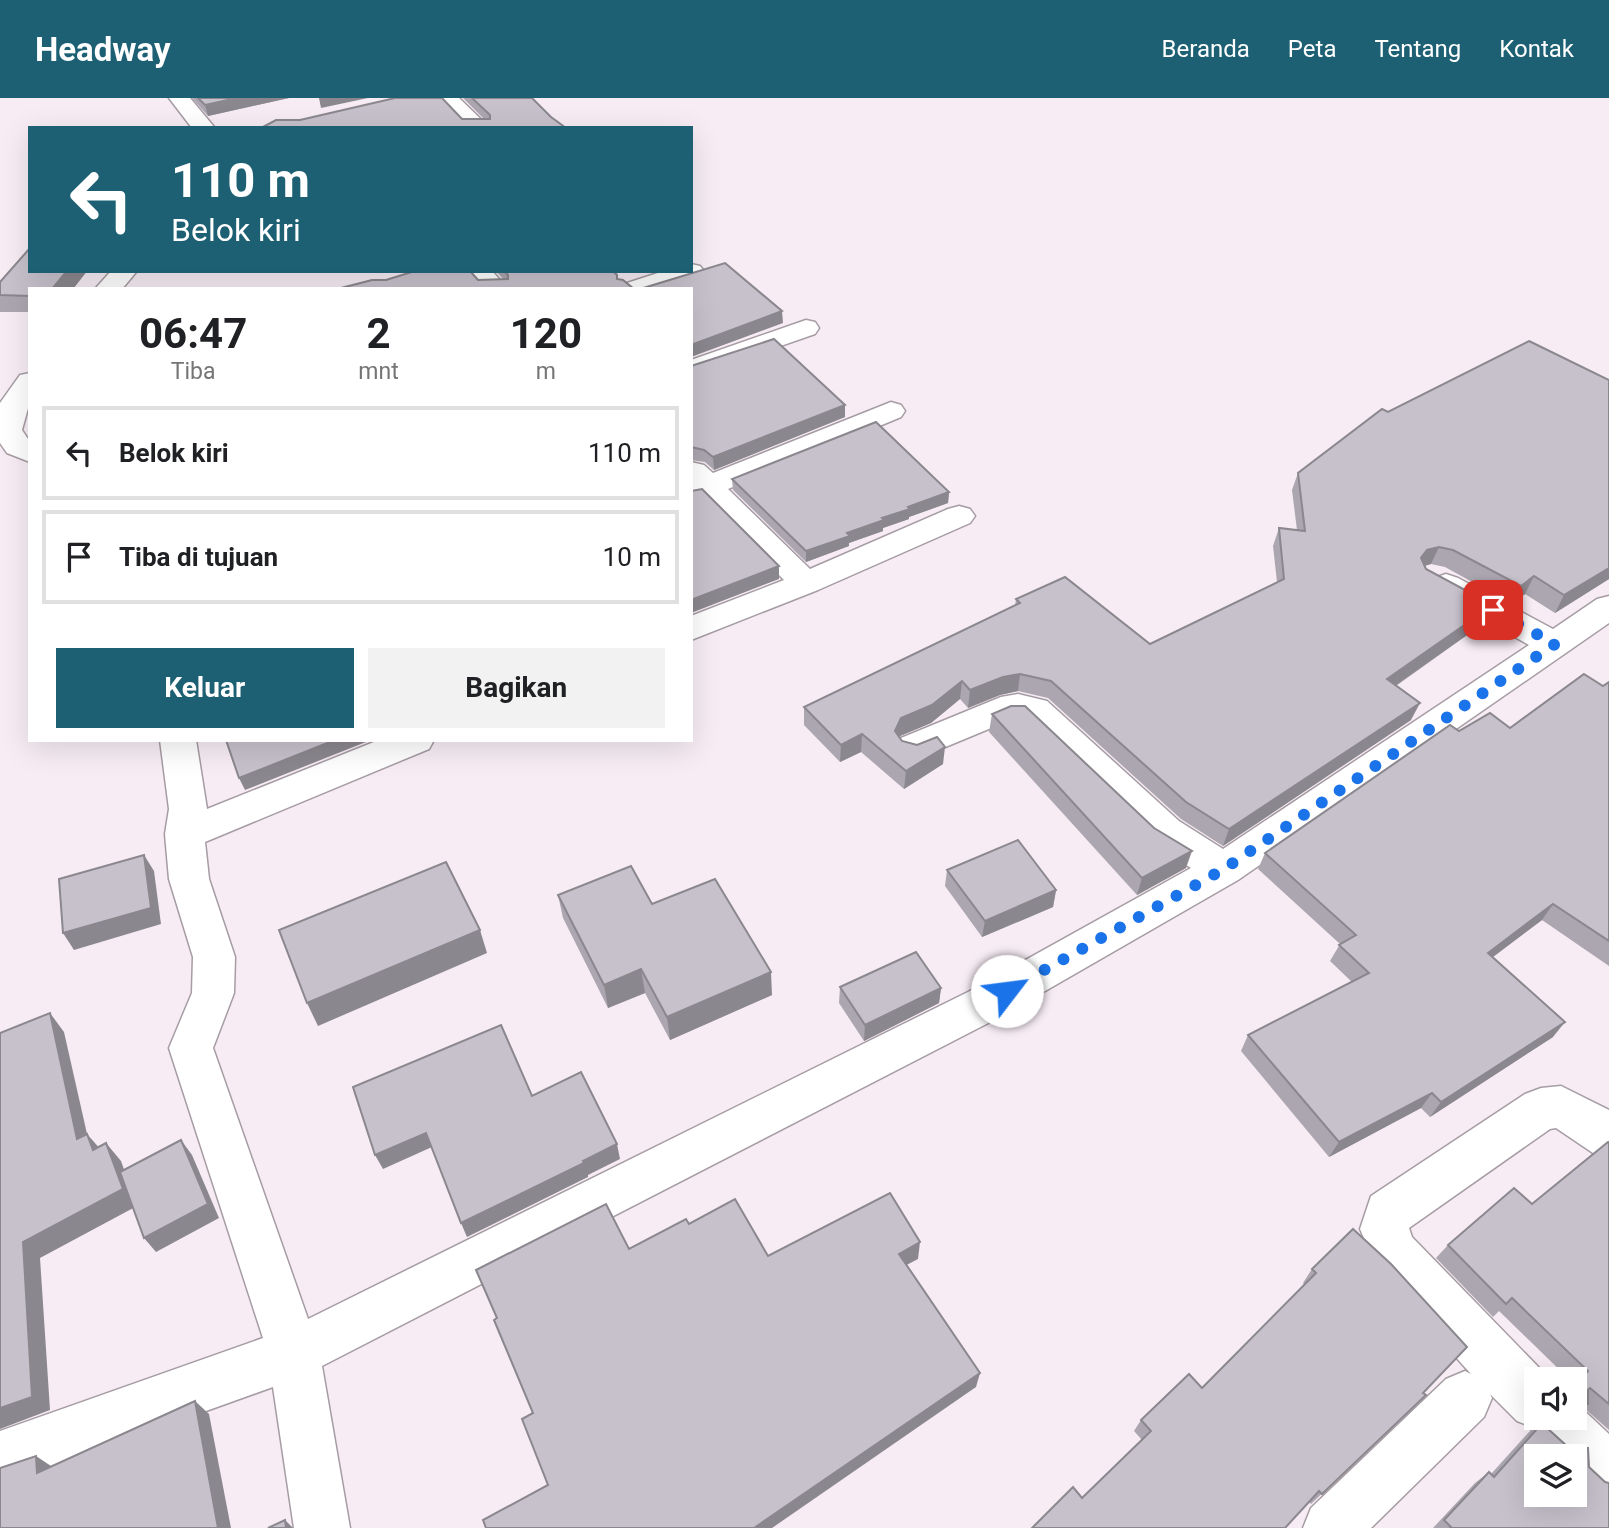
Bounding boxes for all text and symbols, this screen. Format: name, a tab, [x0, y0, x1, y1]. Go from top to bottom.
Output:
text: Headway	[35, 30, 171, 69]
text: Beranda	[1162, 35, 1250, 63]
text: Peta	[1288, 35, 1336, 63]
text: Tentang	[1374, 35, 1461, 63]
text: Kontak	[1499, 35, 1574, 63]
text: 110 m	[171, 152, 310, 209]
icon: left	[56, 154, 147, 245]
text: Belok kiri	[171, 211, 301, 249]
text: 06:47	[139, 309, 247, 358]
text: 2	[366, 309, 391, 358]
text: 120	[510, 309, 582, 358]
text: Tiba	[171, 358, 216, 385]
text: mnt	[358, 358, 399, 385]
text: m	[536, 358, 556, 385]
icon: left	[60, 434, 98, 472]
text: Belok kiri	[119, 438, 229, 468]
text: 110 m	[588, 438, 661, 468]
icon: arrive	[60, 538, 98, 576]
text: Tiba di tujuan	[119, 542, 278, 572]
text: 10 m	[603, 542, 661, 572]
pin	[1463, 580, 1523, 640]
icon: arrive	[1474, 591, 1512, 629]
button: Keluar	[56, 648, 354, 728]
button: Bagikan	[368, 648, 665, 728]
position arrow	[970, 954, 1044, 1028]
map controls	[1524, 1367, 1587, 1507]
button: sound	[1524, 1367, 1587, 1430]
button: layers	[1524, 1444, 1587, 1507]

